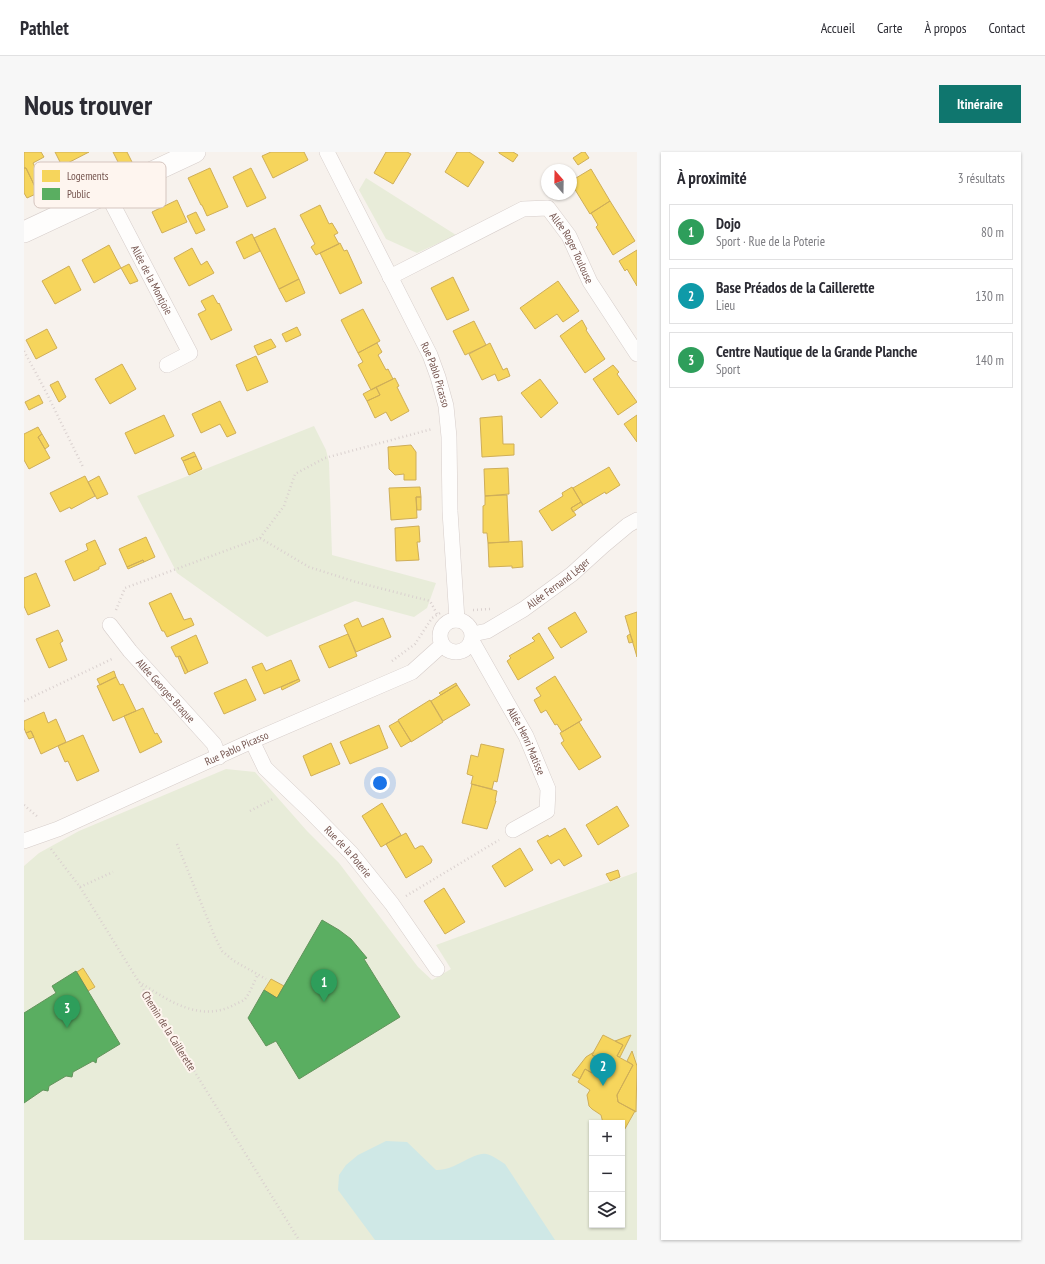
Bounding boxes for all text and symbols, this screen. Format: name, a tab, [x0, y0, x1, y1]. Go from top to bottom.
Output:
text: Pathlet	[20, 16, 69, 40]
text: Accueil	[821, 19, 855, 37]
text: Carte	[877, 19, 903, 37]
text: À propos	[925, 19, 967, 37]
text: Contact	[989, 19, 1025, 37]
button: Itinéraire	[939, 85, 1021, 123]
text: Nous trouver	[24, 86, 152, 123]
legend	[34, 162, 166, 208]
north arrow	[541, 164, 577, 200]
text: À proximité	[677, 167, 747, 189]
text: Logements	[67, 169, 109, 183]
text: 3 résultats	[958, 170, 1005, 187]
text: Public	[67, 187, 90, 201]
street label: Allée Roger Toulouse	[547, 209, 597, 286]
text: Dojo	[716, 214, 741, 233]
text: 1	[688, 224, 694, 241]
text: 80 m	[981, 224, 1004, 241]
text: Sport · Rue de la Poterie	[716, 233, 825, 250]
street label: Allée de la Montjoie	[128, 243, 176, 317]
text: Base Préados de la Caillerette	[716, 278, 875, 297]
text: 2	[688, 288, 694, 305]
text: 130 m	[975, 288, 1004, 305]
text: Lieu	[716, 297, 735, 314]
street label: Rue Pablo Picasso	[417, 339, 453, 409]
text: Centre Nautique de la Grande Planche	[716, 342, 917, 361]
text: 3	[688, 352, 694, 369]
text: 140 m	[975, 352, 1004, 369]
text: Sport	[716, 361, 740, 378]
street label: Allée Fernand Léger	[524, 555, 592, 612]
street label: Allée Georges Braque	[133, 656, 198, 726]
street label: Allée Henri Matisse	[504, 705, 549, 777]
street label: Rue Pablo Picasso	[202, 728, 271, 769]
your location	[370, 773, 390, 793]
street label: Rue de la Poterie	[321, 823, 375, 881]
pin: 1	[311, 969, 337, 1002]
street label: Chemin de la Caillerette	[139, 988, 199, 1074]
pin: 3	[54, 995, 80, 1028]
pin: 2	[590, 1053, 616, 1086]
map controls	[589, 1120, 625, 1228]
button: +	[589, 1120, 625, 1156]
button: −	[589, 1156, 625, 1192]
button: layers	[589, 1192, 625, 1228]

